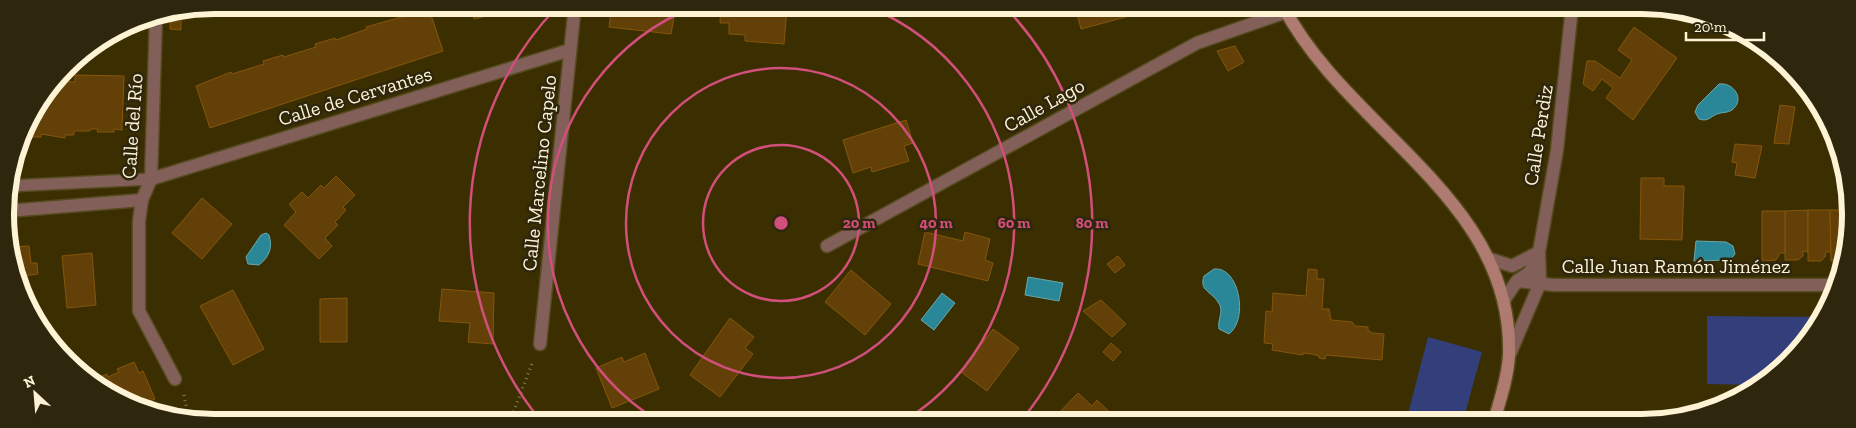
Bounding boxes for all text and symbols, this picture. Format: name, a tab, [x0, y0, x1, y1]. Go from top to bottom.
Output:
scale bar	[1686, 10, 1764, 42]
text: 20 m	[1694, 18, 1727, 36]
street label: Calle de Cervantes	[275, 61, 435, 131]
street label: Calle del Río	[116, 72, 148, 180]
street label: Calle Lago	[999, 73, 1089, 137]
street label: Calle Marcelino Capelo	[517, 74, 561, 272]
street label: Calle Perdiz	[1518, 83, 1558, 187]
centre of rings	[772, 214, 790, 232]
text: 20 m	[843, 214, 875, 232]
text: 40 m	[919, 214, 953, 232]
text: 60 m	[998, 214, 1030, 232]
text: 80 m	[1076, 214, 1108, 232]
street label: Calle Juan Ramón Jiménez	[1562, 254, 1790, 278]
north arrow	[10, 368, 60, 418]
text: N	[21, 372, 38, 392]

